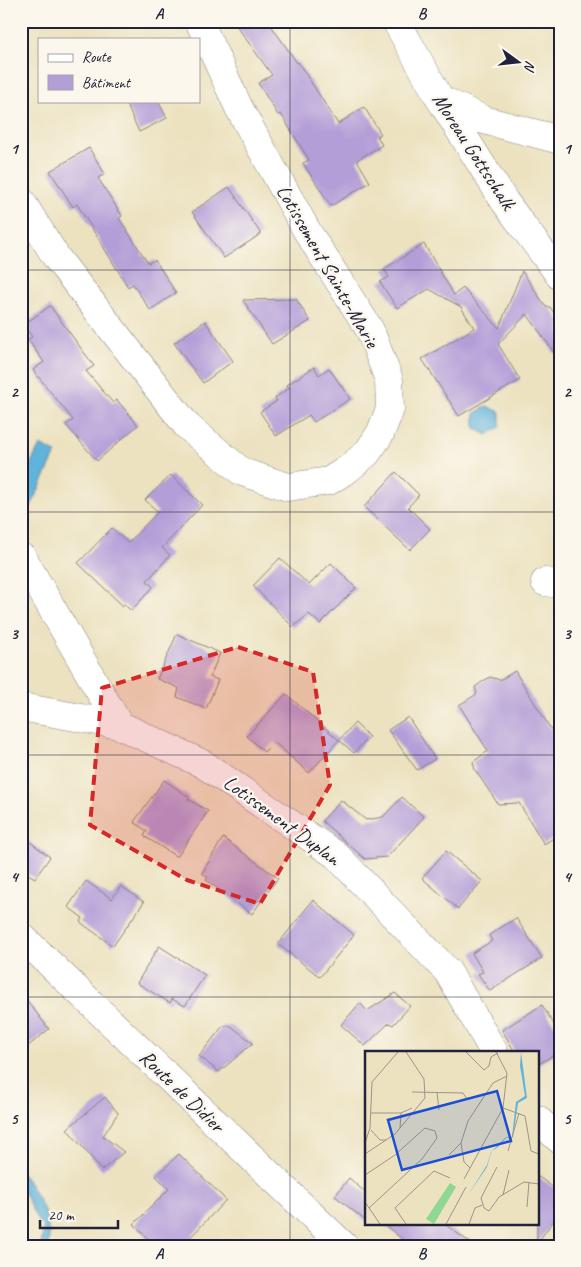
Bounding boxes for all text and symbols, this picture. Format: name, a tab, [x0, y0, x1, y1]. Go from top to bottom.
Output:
text: A	[155, 4, 165, 24]
text: B	[418, 4, 428, 24]
legend	[38, 38, 200, 102]
north arrow	[494, 38, 544, 88]
text: Route	[82, 48, 112, 67]
text: N	[520, 59, 539, 74]
text: Bâtiment	[82, 74, 132, 93]
street label: Moreau Gottschalk	[427, 88, 523, 216]
text: 1	[10, 139, 19, 159]
text: 1	[563, 139, 572, 159]
street label: Lotissement Sainte-Marie	[271, 180, 386, 353]
text: 2	[10, 382, 19, 402]
text: 2	[563, 382, 572, 402]
text: 3	[10, 624, 19, 644]
text: 3	[563, 624, 572, 644]
street label: Lotissement Duplan	[219, 769, 347, 872]
text: 4	[10, 867, 19, 887]
text: 4	[563, 867, 572, 887]
street label: Route de Didier	[134, 1044, 232, 1140]
inset map	[365, 1051, 538, 1224]
text: 5	[11, 1109, 20, 1129]
text: 5	[564, 1109, 573, 1129]
scale bar	[40, 1197, 118, 1229]
text: 20 m	[48, 1206, 75, 1225]
text: A	[155, 1244, 165, 1264]
text: B	[418, 1244, 428, 1264]

